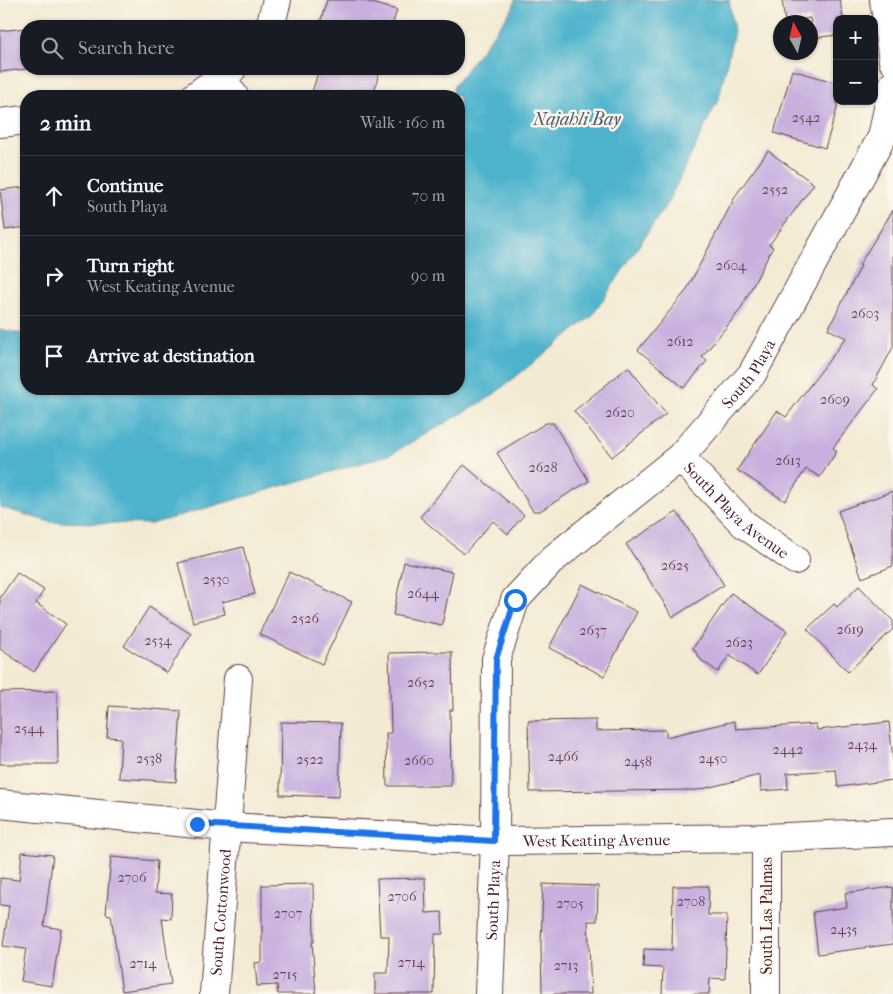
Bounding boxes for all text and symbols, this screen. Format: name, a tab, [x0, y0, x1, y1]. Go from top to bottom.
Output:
north arrow	[773, 15, 818, 60]
map controls	[833, 15, 878, 105]
button: +	[833, 15, 878, 60]
search box	[20, 20, 465, 75]
icon: search	[38, 34, 66, 62]
text: Search here	[78, 37, 174, 59]
button: −	[833, 60, 878, 105]
water label: Najahli Bay	[532, 109, 621, 130]
house number: 2542	[792, 109, 820, 126]
text: 2 min	[40, 111, 91, 135]
text: Walk · 160 m	[360, 113, 445, 132]
text: Continue	[87, 175, 163, 197]
house number: 2552	[762, 181, 788, 198]
icon: ahead	[40, 182, 68, 210]
text: 70 m	[412, 186, 445, 205]
text: South Playa	[87, 197, 167, 216]
text: Turn right	[87, 255, 174, 277]
house number: 2604	[716, 257, 747, 274]
icon: right	[40, 262, 68, 290]
text: 90 m	[411, 266, 445, 285]
text: West Keating Avenue	[87, 277, 235, 296]
house number: 2603	[851, 305, 879, 322]
house number: 2612	[667, 333, 693, 350]
street label: South Playa	[717, 335, 779, 412]
icon: arrive	[40, 342, 68, 370]
text: Arrive at destination	[87, 345, 255, 367]
house number: 2609	[820, 391, 850, 408]
house number: 2620	[605, 404, 635, 421]
house number: 2613	[775, 452, 801, 469]
street label: South Playa Avenue	[680, 458, 793, 562]
house number: 2628	[528, 459, 558, 476]
house number: 2625	[661, 557, 689, 574]
house number: 2530	[203, 571, 229, 588]
house number: 2644	[407, 585, 439, 602]
route start	[504, 589, 527, 612]
house number: 2526	[291, 610, 319, 627]
house number: 2619	[836, 621, 864, 638]
house number: 2637	[579, 622, 607, 639]
house number: 2534	[144, 632, 172, 649]
house number: 2623	[725, 634, 753, 651]
house number: 2652	[407, 674, 435, 691]
house number: 2544	[14, 720, 45, 737]
house number: 2434	[847, 736, 877, 753]
house number: 2442	[772, 741, 804, 758]
house number: 2466	[548, 748, 579, 765]
house number: 2538	[136, 750, 162, 767]
house number: 2450	[699, 750, 727, 767]
house number: 2522	[296, 751, 324, 768]
house number: 2660	[404, 752, 434, 769]
house number: 2458	[624, 753, 652, 770]
route end	[186, 813, 209, 836]
street label: West Keating Avenue	[522, 830, 670, 850]
street label: South Cottonwood	[206, 848, 235, 976]
street label: South Las Palmas	[757, 857, 776, 975]
street label: South Playa	[482, 859, 504, 941]
house number: 2706	[117, 869, 147, 886]
house number: 2706	[387, 888, 417, 905]
house number: 2708	[677, 893, 705, 910]
house number: 2705	[556, 895, 584, 912]
house number: 2707	[274, 905, 302, 922]
house number: 2435	[830, 921, 858, 938]
house number: 2714	[397, 954, 425, 971]
house number: 2714	[129, 955, 157, 972]
house number: 2713	[554, 957, 578, 974]
house number: 2715	[273, 966, 297, 983]

